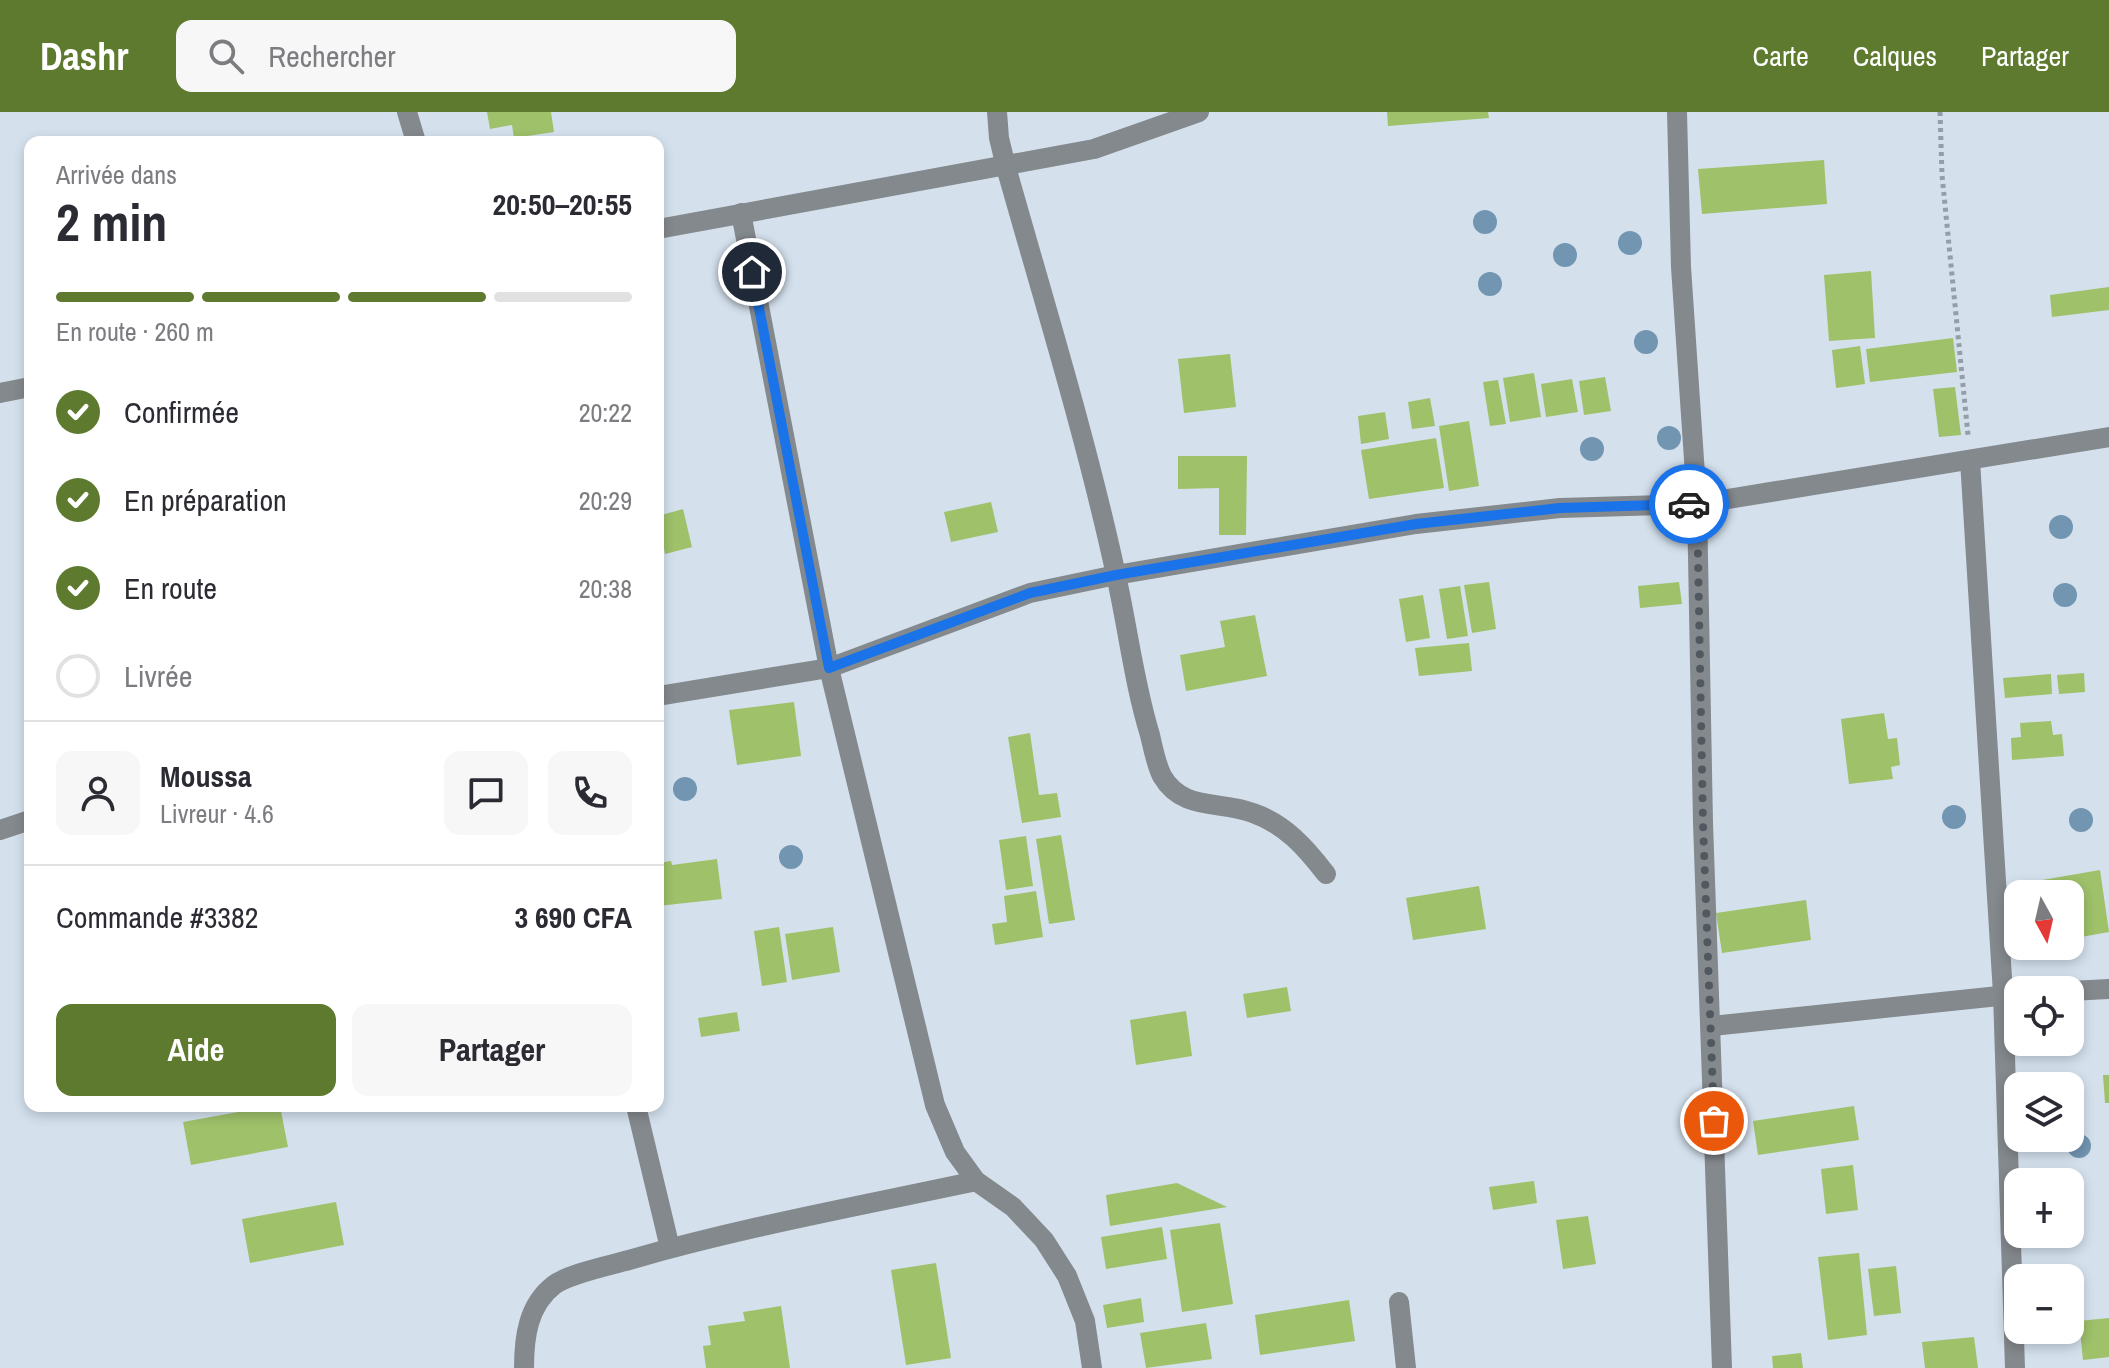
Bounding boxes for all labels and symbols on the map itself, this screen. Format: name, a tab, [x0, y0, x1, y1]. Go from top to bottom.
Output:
pin	[718, 238, 786, 306]
courier	[1649, 464, 1729, 544]
north arrow	[2004, 880, 2084, 960]
pin	[1680, 1087, 1748, 1155]

